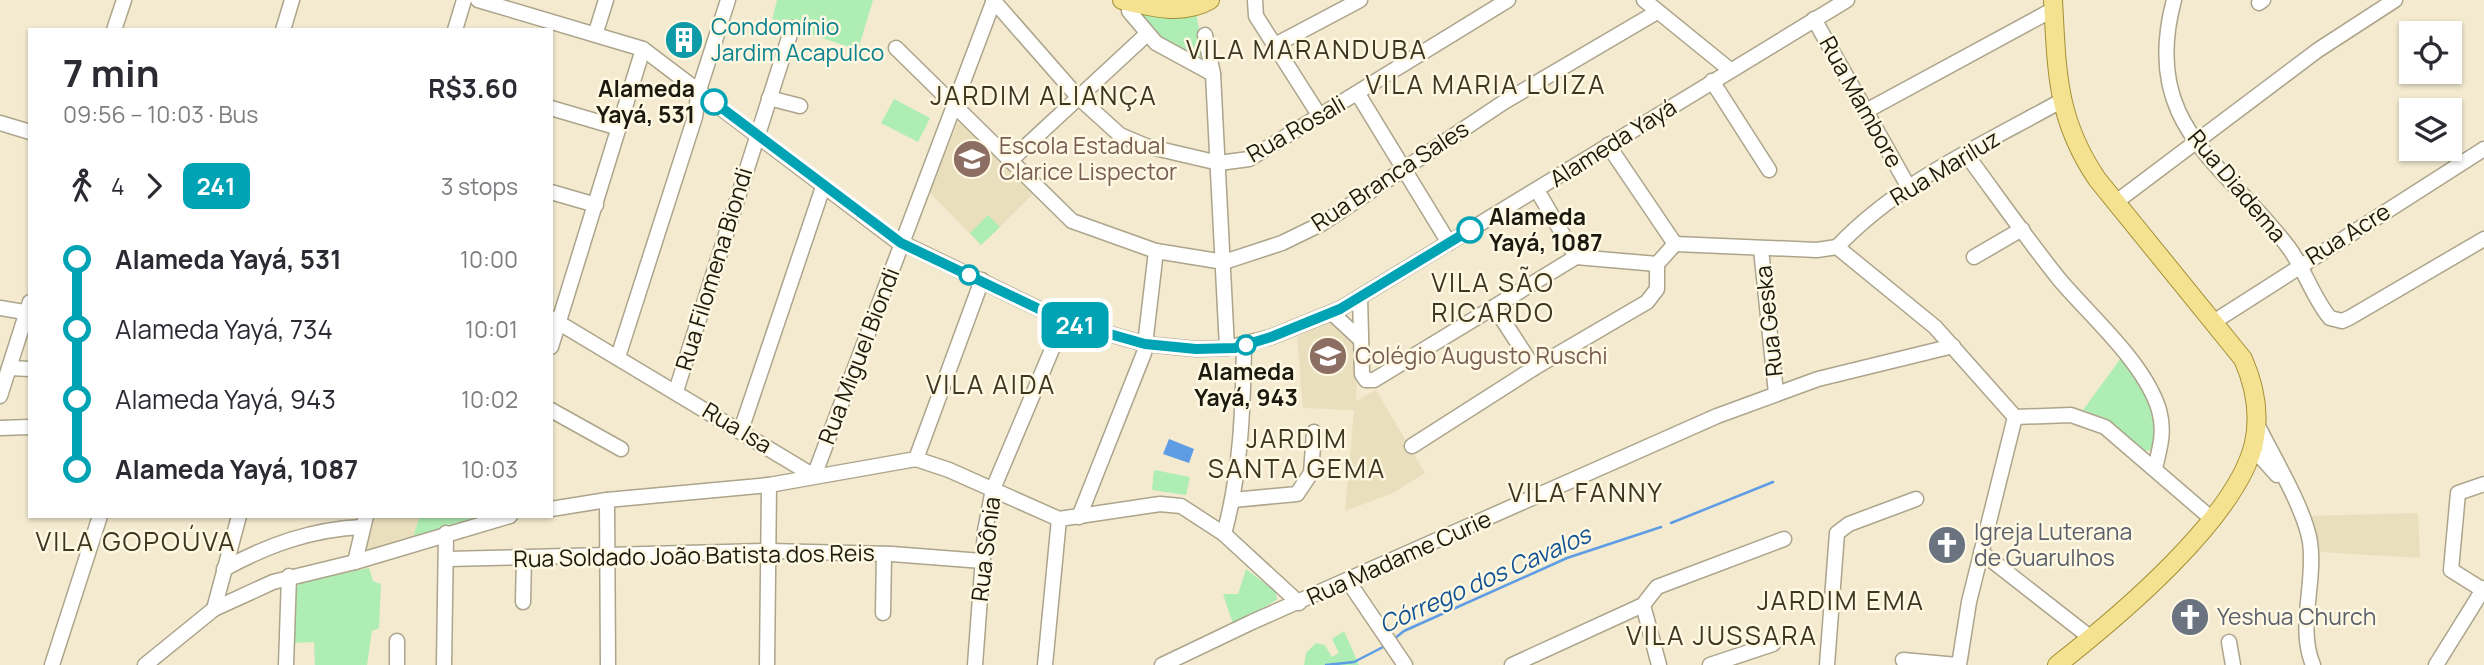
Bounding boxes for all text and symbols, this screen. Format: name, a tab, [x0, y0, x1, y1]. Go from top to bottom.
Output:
place label: Condomínio Jardim Acapulco	[711, 10, 884, 68]
building icon: Condomínio Jardim Acapulco	[663, 19, 705, 61]
map controls	[2399, 21, 2462, 161]
button: locate	[2399, 21, 2462, 84]
street label: Rua Mambore	[1813, 30, 1911, 173]
district label: VILA MARANDUBA	[1186, 31, 1428, 67]
text: 7 min	[63, 46, 159, 98]
district label: VILA MARIA LUIZA	[1365, 66, 1607, 102]
text: R$3.60	[428, 70, 518, 106]
place label: Alameda Yayá, 531	[596, 72, 695, 130]
district label: JARDIM ALIANÇA	[930, 77, 1158, 113]
street label: Rua Rosali	[1240, 87, 1351, 169]
marker: Alameda Yayá, 531	[701, 89, 727, 115]
street label: Alameda Yayá	[1543, 90, 1682, 194]
text: 09:56 – 10:03 · Bus	[63, 98, 258, 130]
button: layers	[2399, 98, 2462, 161]
street label: Rua Branca Sales	[1305, 112, 1474, 238]
street label: Rua Mariluz	[1884, 122, 2005, 212]
street label: Rua Diadema	[2181, 122, 2294, 249]
place label: Escola Estadual Clarice Lispector	[999, 129, 1177, 187]
school or university icon: Escola Estadual Clarice Lispector	[951, 138, 993, 180]
street label: Rua Filomena Biondi	[667, 163, 759, 374]
icon: walk	[63, 167, 101, 205]
icon: forward	[135, 167, 173, 205]
text: 241	[197, 169, 236, 202]
text: 4	[111, 170, 125, 202]
text: 3 stops	[441, 170, 518, 202]
street label: Rua Acre	[2299, 195, 2396, 272]
place label: Alameda Yayá, 1087	[1489, 200, 1603, 258]
marker: Alameda Yayá, 1087	[1457, 217, 1483, 243]
text: Alameda Yayá, 531	[115, 241, 342, 277]
text: 10:00	[460, 243, 518, 275]
street label: Rua Miguel Biondi	[810, 263, 906, 448]
district label: VILA SÃO RICARDO	[1431, 264, 1555, 330]
street label: Rua Geska	[1746, 264, 1790, 378]
unlabelled marker	[959, 265, 979, 285]
line badge: 241	[1035, 302, 1115, 348]
text: 241	[1056, 308, 1094, 341]
text: Alameda Yayá, 734	[115, 311, 333, 347]
text: 10:01	[465, 313, 518, 345]
marker: Alameda Yayá, 943	[1236, 335, 1256, 355]
school or university icon: Colégio Augusto Ruschi	[1307, 335, 1349, 377]
place label: Colégio Augusto Ruschi	[1355, 339, 1608, 371]
place label: Alameda Yayá, 943	[1194, 355, 1298, 413]
district label: VILA AIDA	[926, 366, 1056, 402]
text: Alameda Yayá, 943	[115, 381, 336, 417]
text: 10:02	[461, 383, 518, 415]
street label: Rua Isa	[697, 394, 778, 460]
district label: JARDIM SANTA GEMA	[1208, 420, 1386, 486]
text: Alameda Yayá, 1087	[115, 451, 358, 487]
text: 10:03	[461, 453, 518, 485]
district label: VILA FANNY	[1508, 474, 1664, 510]
street label: Rua Sônia	[963, 495, 1007, 603]
street label: Rua Madame Curie	[1301, 502, 1496, 612]
place label: Igreja Luterana de Guarulhos	[1974, 515, 2132, 573]
water label: Córrego dos Cavalos	[1373, 516, 1598, 640]
district label: VILA GOPOÚVA	[36, 523, 236, 559]
church icon: Igreja Luterana de Guarulhos	[1926, 524, 1968, 566]
street label: Rua Soldado João Batista dos Reis	[513, 536, 875, 574]
district label: JARDIM EMA	[1757, 582, 1925, 618]
church icon: Yeshua Church	[2169, 596, 2211, 638]
place label: Yeshua Church	[2217, 600, 2376, 632]
district label: VILA JUSSARA	[1626, 617, 1818, 653]

